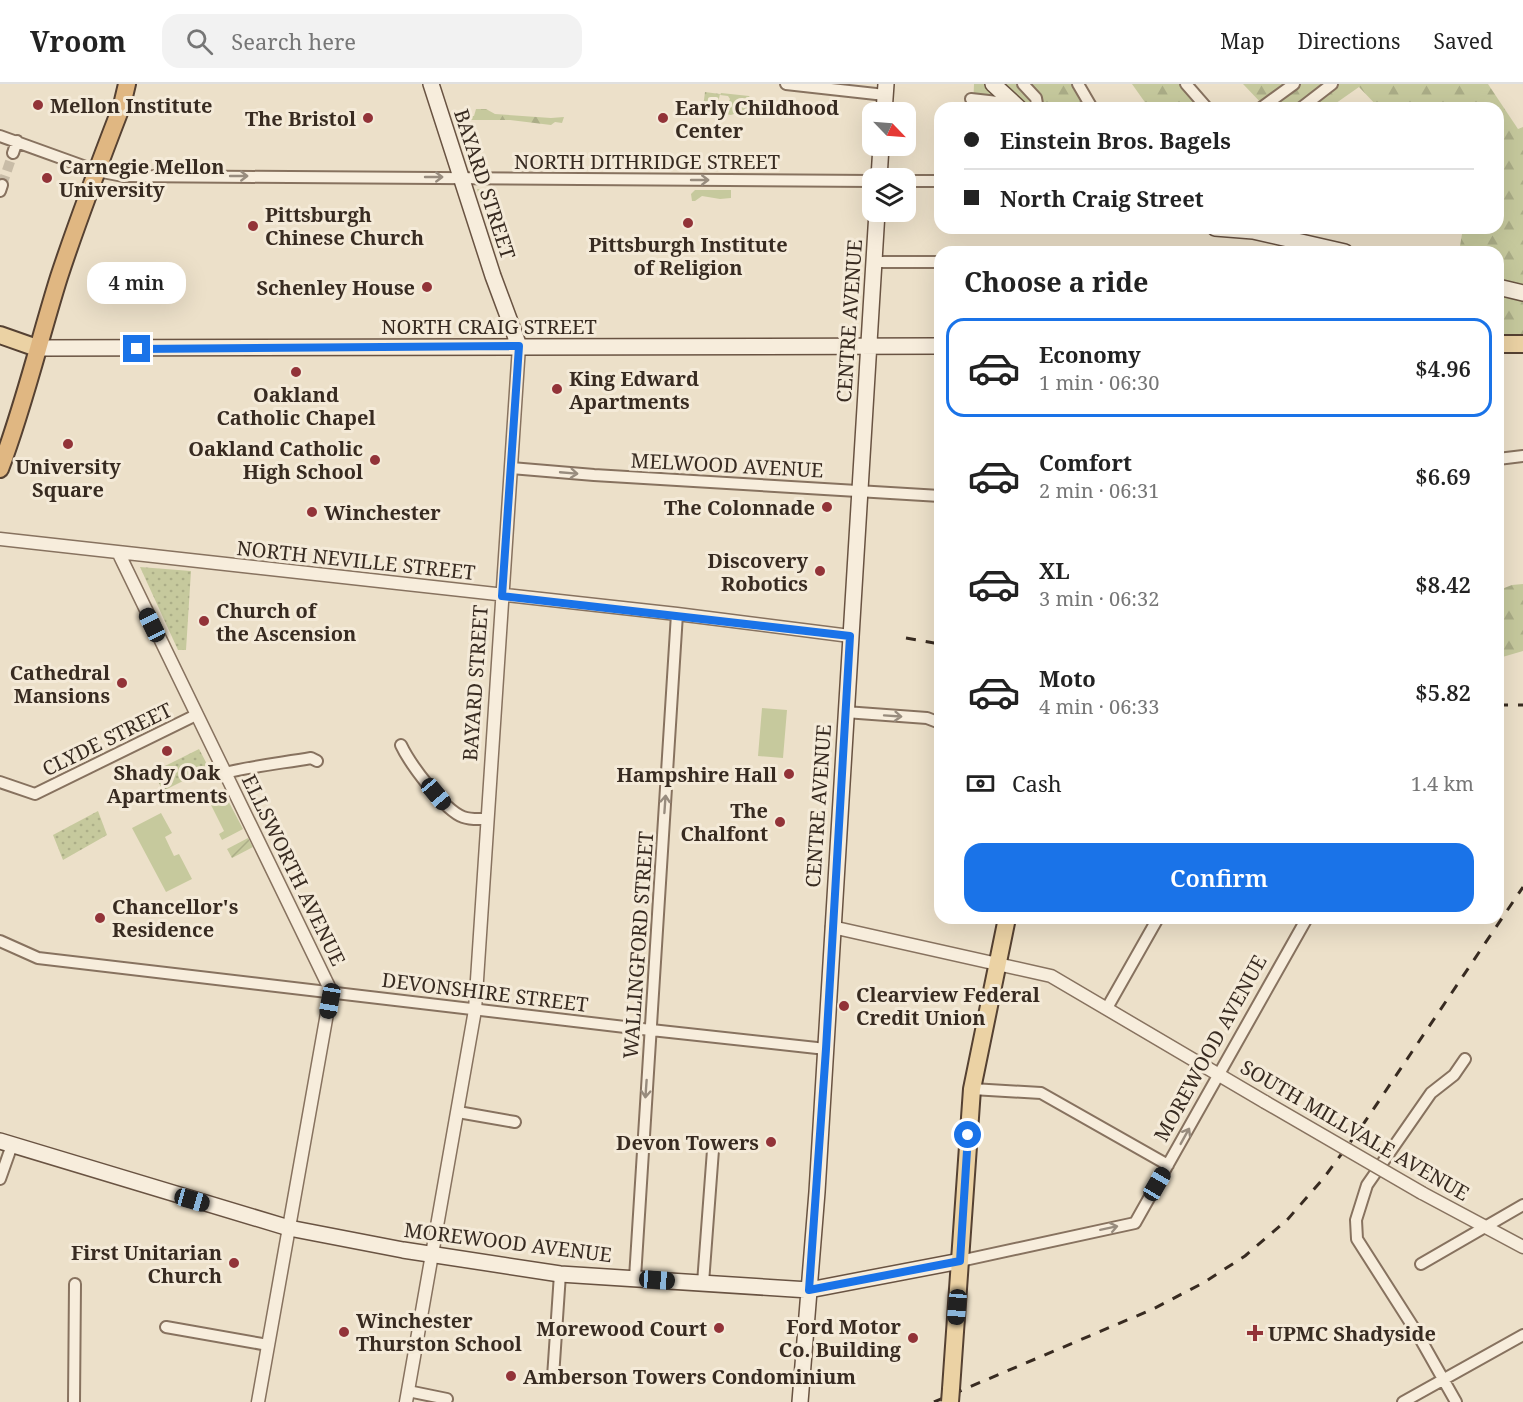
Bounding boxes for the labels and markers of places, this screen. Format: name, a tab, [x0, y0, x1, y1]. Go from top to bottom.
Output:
place label: Mellon Institute	[50, 92, 212, 119]
place label: Early Childhood Center	[675, 94, 839, 144]
marker: Mellon Institute	[31, 98, 45, 112]
place label: The Bristol	[245, 105, 356, 132]
marker: The Bristol	[361, 111, 375, 125]
marker: Early Childhood Center	[656, 111, 670, 125]
place label: Carnegie Mellon University	[59, 153, 225, 203]
marker: Carnegie Mellon University	[40, 171, 54, 185]
place label: Pittsburgh Chinese Church	[265, 201, 424, 251]
marker: Pittsburgh Institute of Religion	[681, 216, 695, 230]
marker: Pittsburgh Chinese Church	[246, 219, 260, 233]
place label: Pittsburgh Institute of Religion	[588, 231, 788, 281]
place label: Schenley House	[256, 274, 415, 301]
marker: Schenley House	[420, 280, 434, 294]
marker: Oakland Catholic Chapel	[289, 365, 303, 379]
place label: King Edward Apartments	[569, 365, 699, 415]
place label: Oakland Catholic Chapel	[216, 381, 376, 431]
marker: King Edward Apartments	[550, 382, 564, 396]
place label: Oakland Catholic High School	[188, 435, 363, 485]
marker: University Square	[61, 437, 75, 451]
place label: University Square	[15, 453, 121, 503]
marker: Oakland Catholic High School	[368, 453, 382, 467]
place label: The Colonnade	[664, 494, 815, 521]
place label: Winchester	[324, 499, 441, 526]
marker: The Colonnade	[820, 500, 834, 514]
marker: Winchester	[305, 505, 319, 519]
place label: Discovery Robotics	[708, 547, 808, 597]
marker: Discovery Robotics	[813, 564, 827, 578]
place label: Church of the Ascension	[216, 597, 356, 647]
marker: Church of the Ascension	[197, 614, 211, 628]
place label: Cathedral Mansions	[10, 659, 110, 709]
marker: Cathedral Mansions	[115, 676, 129, 690]
marker: Shady Oak Apartments	[160, 744, 174, 758]
place label: Shady Oak Apartments	[107, 759, 227, 809]
place label: Hampshire Hall	[616, 761, 777, 788]
marker: Hampshire Hall	[782, 767, 796, 781]
place label: The Chalfont	[680, 797, 768, 847]
marker: The Chalfont	[773, 815, 787, 829]
place label: Chancellor's Residence	[112, 893, 238, 943]
marker: Chancellor's Residence	[93, 911, 107, 925]
place label: Clearview Federal Credit Union	[856, 981, 1040, 1031]
marker: Clearview Federal Credit Union	[837, 999, 851, 1013]
place label: Devon Towers	[616, 1129, 759, 1156]
marker: Devon Towers	[764, 1135, 778, 1149]
place label: First Unitarian Church	[71, 1239, 222, 1289]
marker: First Unitarian Church	[227, 1256, 241, 1270]
place label: Winchester Thurston School	[356, 1307, 522, 1357]
place label: Ford Motor Co. Building	[779, 1313, 902, 1363]
place label: Morewood Court	[536, 1315, 707, 1342]
place label: UPMC Shadyside	[1268, 1320, 1436, 1347]
marker: Morewood Court	[712, 1321, 726, 1335]
marker: UPMC Shadyside	[1246, 1324, 1264, 1342]
marker: Winchester Thurston School	[337, 1325, 351, 1339]
marker: Ford Motor Co. Building	[906, 1331, 920, 1345]
place label: Amberson Towers Condominium	[523, 1363, 856, 1390]
marker: Amberson Towers Condominium	[504, 1369, 518, 1383]

